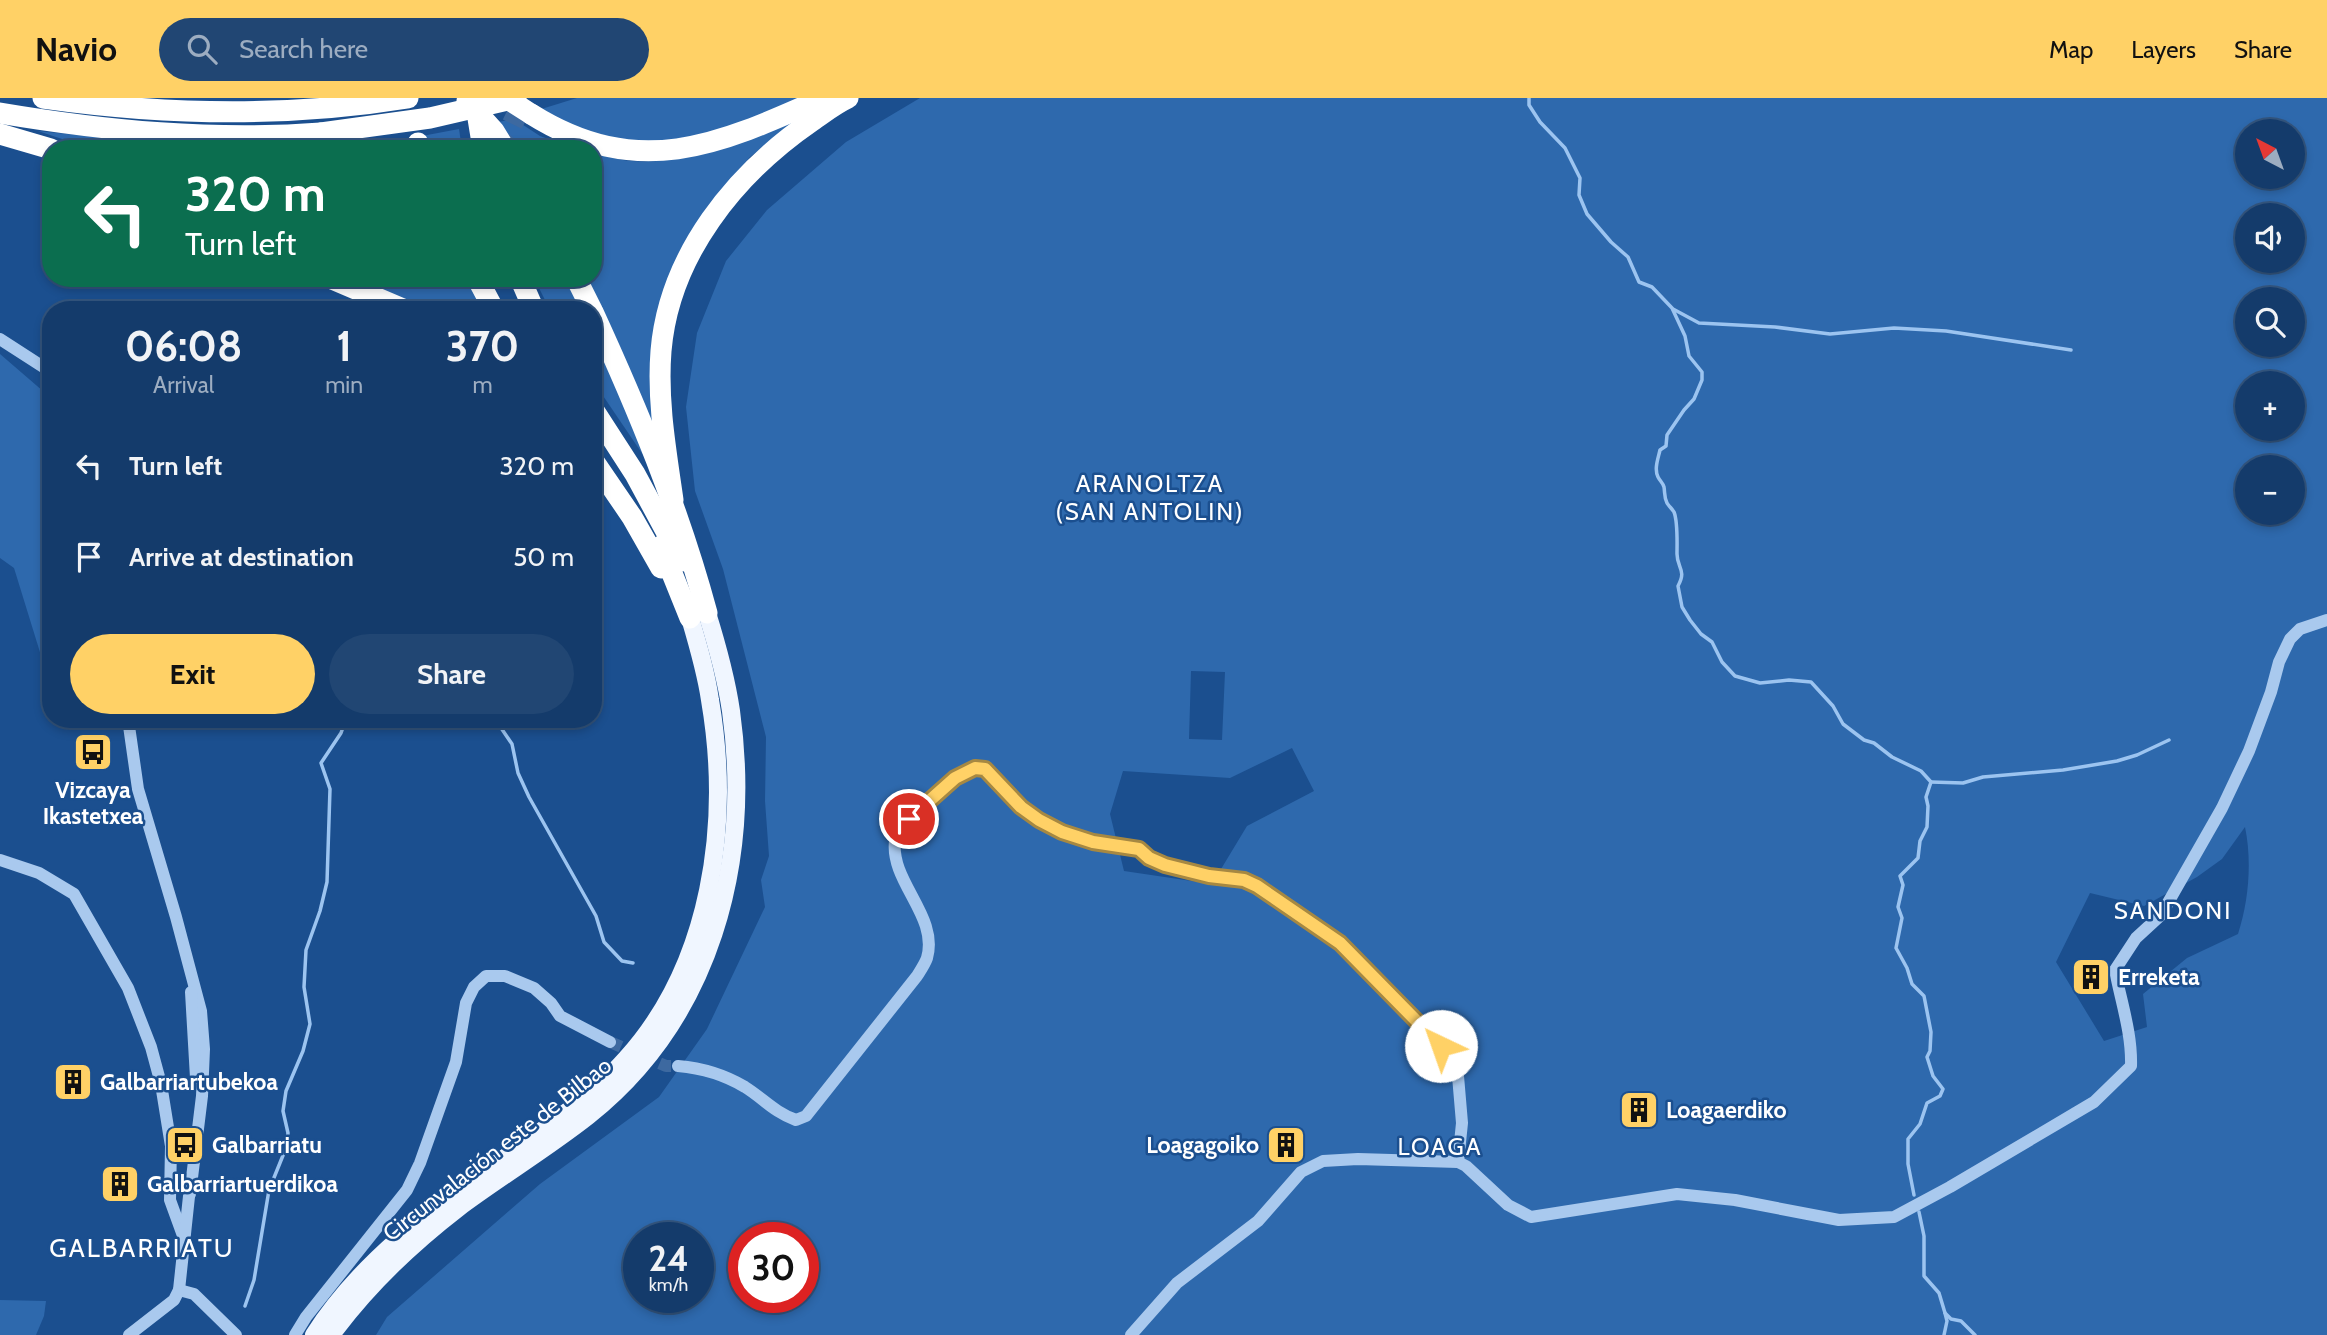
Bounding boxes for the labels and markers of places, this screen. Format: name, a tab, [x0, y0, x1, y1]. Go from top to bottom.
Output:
bus stop icon: Vizcaya Ikastetxea	[72, 731, 114, 773]
place label: Vizcaya Ikastetxea	[43, 776, 144, 830]
pin	[879, 789, 939, 849]
building icon: Erreketa	[2070, 956, 2112, 998]
place label: Erreketa	[2118, 963, 2200, 991]
building icon: Galbarriartubekoa	[52, 1061, 94, 1103]
place label: Galbarriartubekoa	[100, 1068, 278, 1096]
building icon: Loagaerdiko	[1618, 1089, 1660, 1131]
place label: Loagaerdiko	[1666, 1096, 1787, 1124]
bus stop icon: Galbarriatu	[164, 1124, 206, 1166]
building icon: Loagagoiko	[1265, 1124, 1307, 1166]
place label: Galbarriatu	[212, 1131, 322, 1159]
place label: Loagagoiko	[1146, 1131, 1259, 1159]
building icon: Galbarriartuerdikoa	[99, 1163, 141, 1205]
place label: Galbarriartuerdikoa	[147, 1170, 338, 1198]

